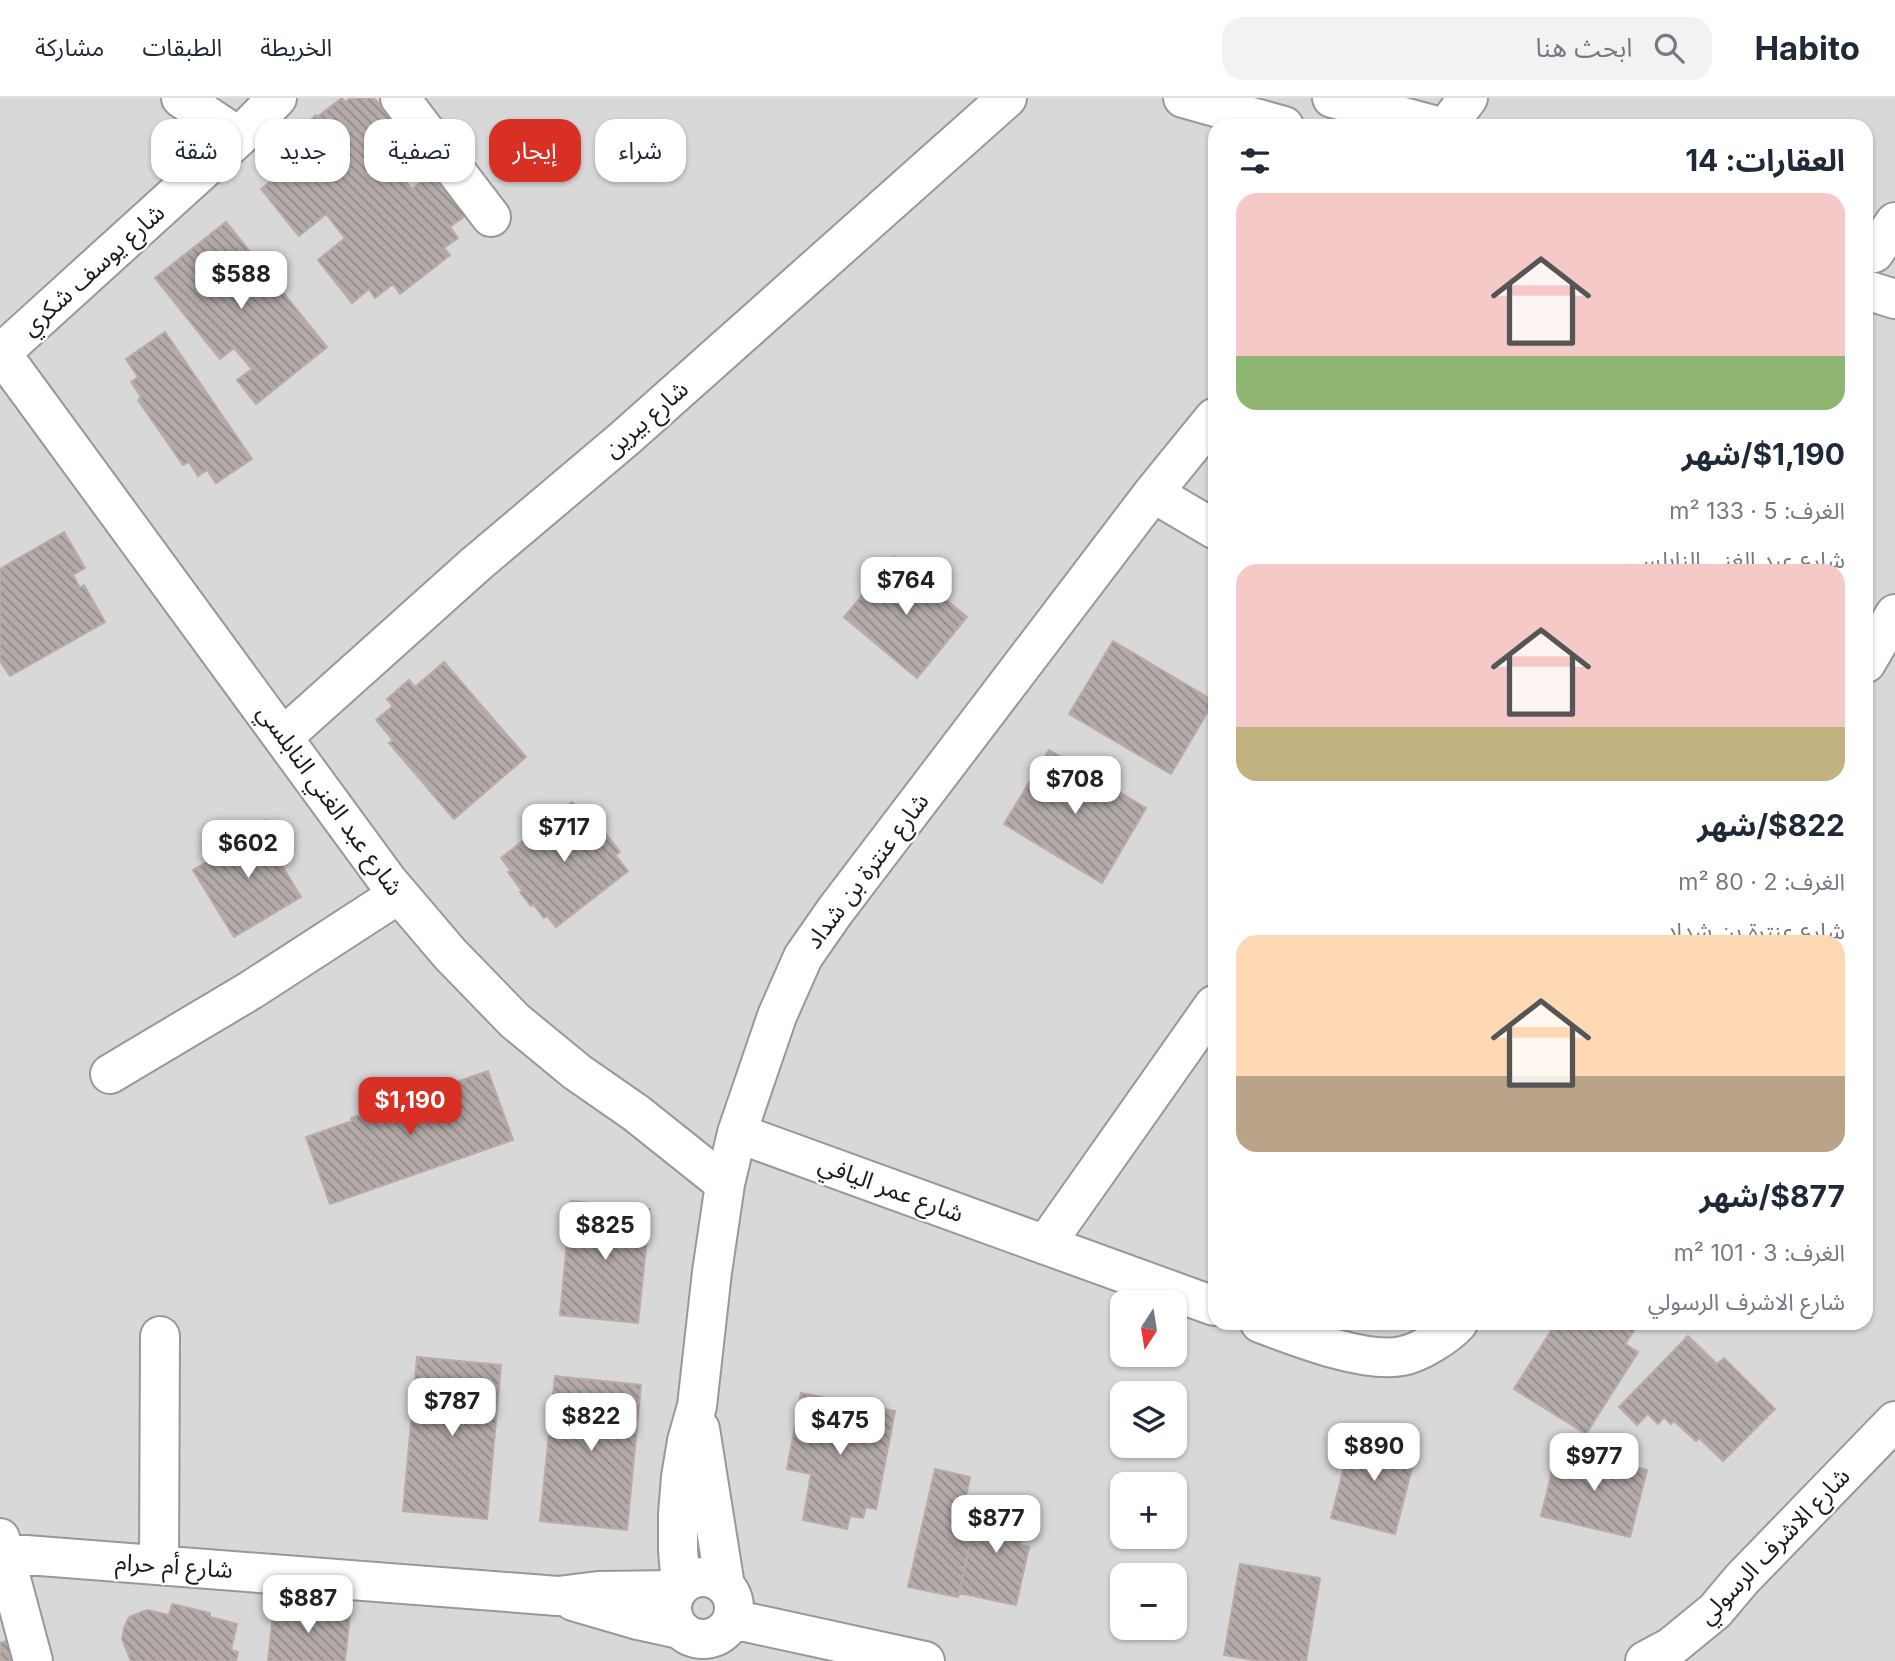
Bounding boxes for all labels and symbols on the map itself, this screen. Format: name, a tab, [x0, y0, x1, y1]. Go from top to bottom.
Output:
street label: شارع يوسف شكري	[15, 198, 173, 345]
pin: $588	[200, 252, 282, 311]
street label: شارع بيرين	[598, 374, 696, 465]
pin: $764	[865, 558, 947, 617]
street label: شارع عبد الغني النابلسي	[248, 698, 410, 904]
pin: $708	[1034, 756, 1116, 816]
street label: شارع عنترة بن شداد	[799, 787, 937, 956]
pin: $717	[523, 804, 605, 864]
pin: $602	[207, 820, 289, 880]
pin: $1,190	[353, 1077, 467, 1137]
street label: شارع عمر اليافي	[813, 1149, 968, 1232]
pin: $825	[564, 1202, 646, 1262]
north arrow	[1110, 1290, 1186, 1367]
pin: $787	[411, 1378, 493, 1438]
pin: $822	[550, 1394, 632, 1453]
pin: $475	[799, 1398, 881, 1457]
pin: $890	[1333, 1424, 1415, 1483]
pin: $977	[1553, 1434, 1635, 1493]
street label: شارع الاشرف الرسولي	[1692, 1462, 1859, 1633]
pin: $877	[955, 1496, 1037, 1555]
street label: شارع أم حرام	[114, 1546, 234, 1588]
pin: $887	[267, 1576, 349, 1635]

